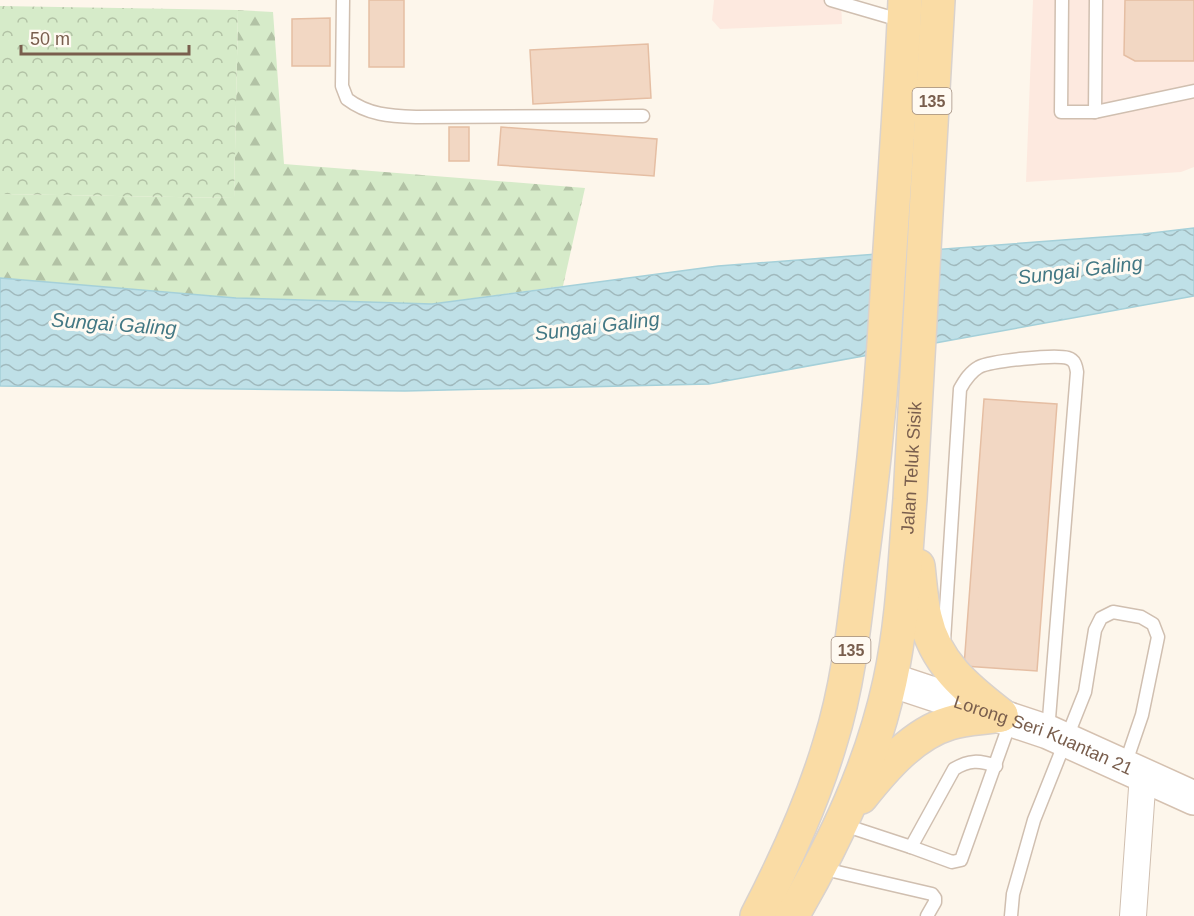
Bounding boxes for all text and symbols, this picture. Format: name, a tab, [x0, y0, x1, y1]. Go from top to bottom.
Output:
scale bar	[21, 18, 189, 56]
text: 50 m	[30, 29, 70, 49]
road number: 135	[912, 88, 952, 114]
water label: Sungai Galing	[1016, 251, 1144, 289]
water label: Sungai Galing	[533, 307, 661, 345]
water label: Sungai Galing	[51, 309, 177, 339]
street label: Jalan Teluk Sisik	[897, 400, 926, 535]
road number: 135	[832, 637, 870, 663]
street label: Lorong Seri Kuantan 21	[951, 692, 1136, 779]

